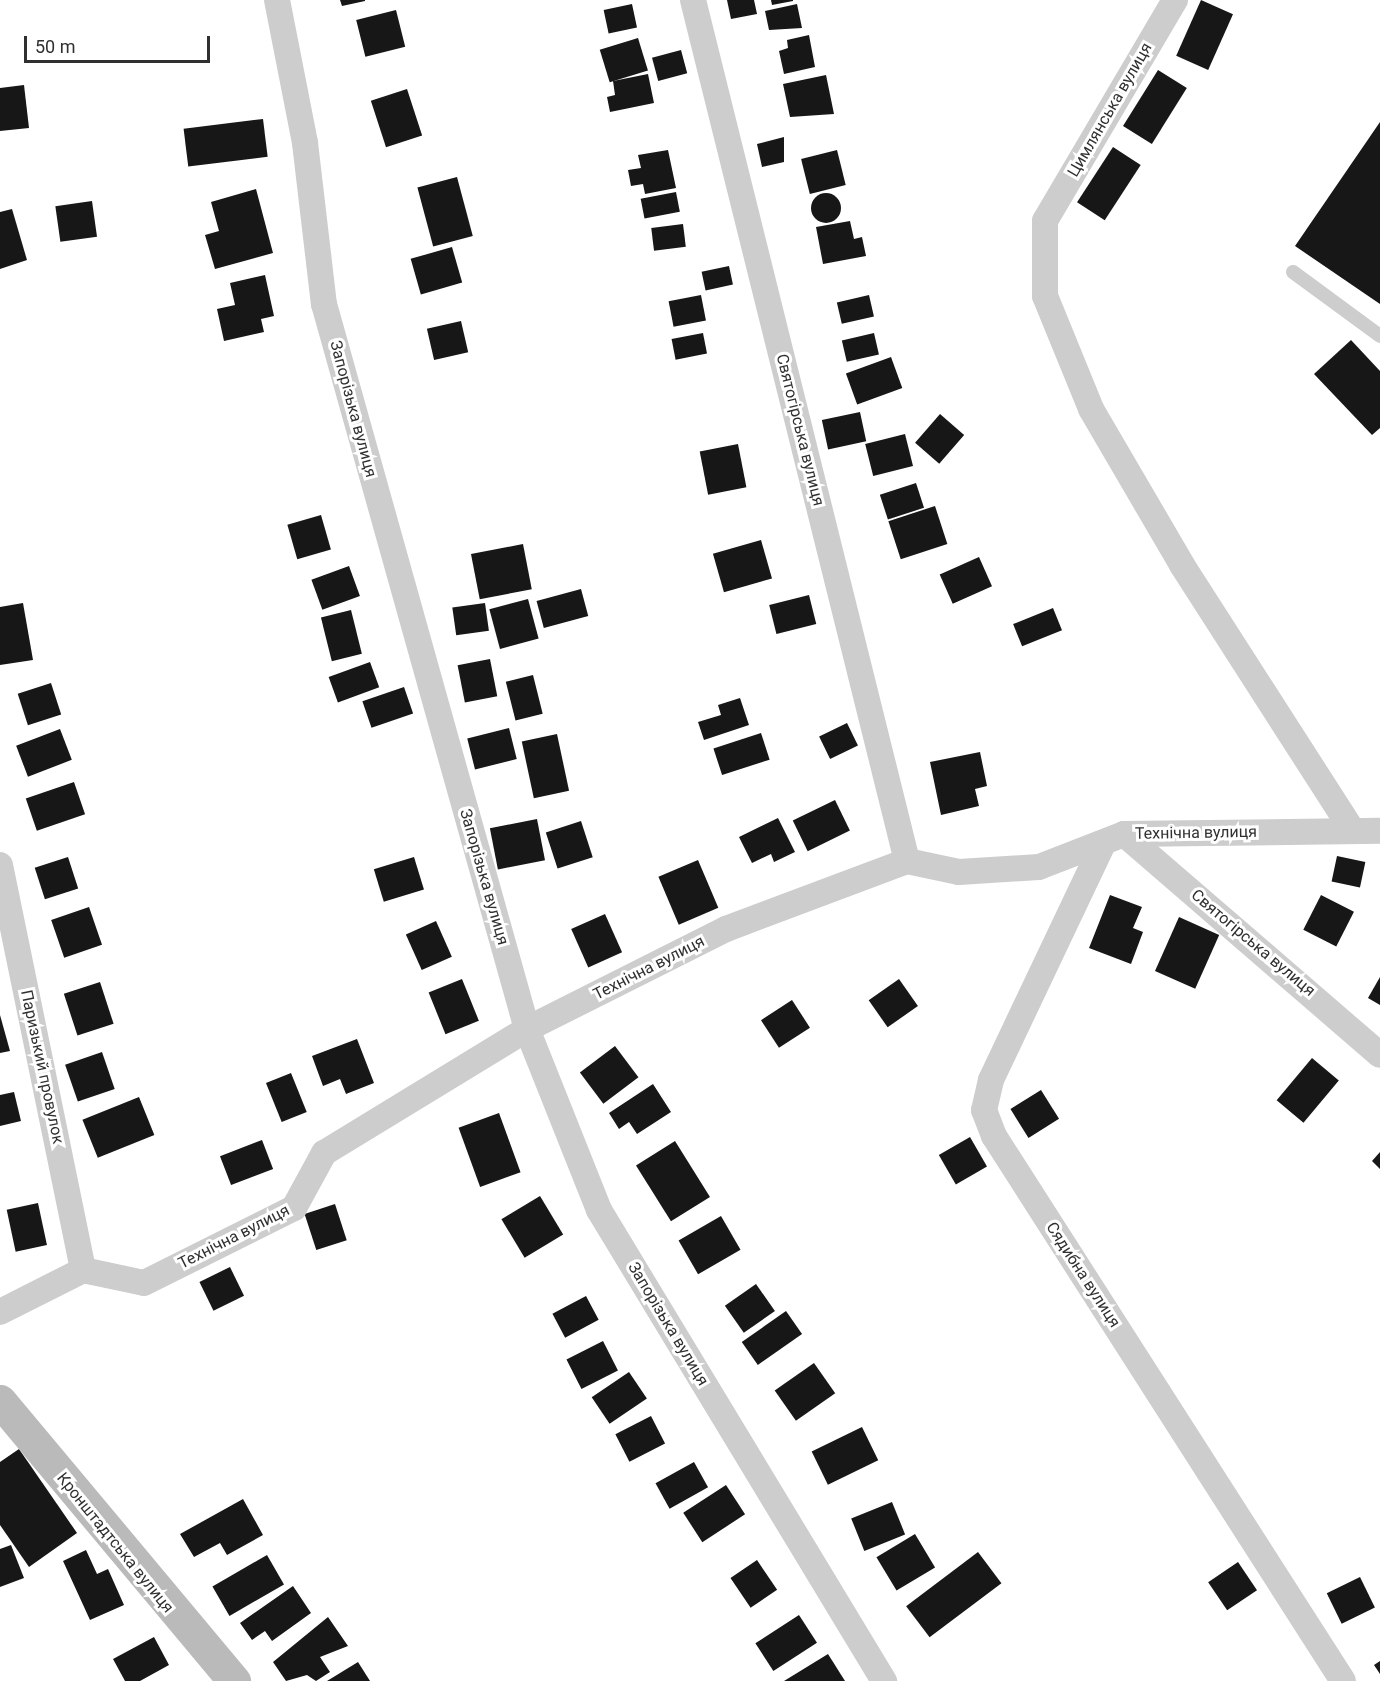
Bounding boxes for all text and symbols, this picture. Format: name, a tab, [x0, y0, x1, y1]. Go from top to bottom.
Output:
scale bar	[27, 24, 213, 62]
text: 50 m	[35, 36, 75, 57]
street label: Цимлянська вулиця	[1064, 40, 1156, 180]
street label: Запорізька вулиця	[326, 339, 380, 479]
street label: Святогірська вулиця	[772, 352, 828, 508]
street label: Запорізька вулиця	[455, 807, 513, 947]
street label: Технічна вулиця	[1135, 822, 1257, 844]
street label: Святогірська вулиця	[1187, 886, 1319, 1000]
street label: Технічна вулиця	[590, 932, 708, 1004]
street label: Паризький провулок	[16, 988, 68, 1146]
street label: Технічна вулиця	[175, 1201, 293, 1273]
street label: Сядибна вулиця	[1042, 1219, 1124, 1331]
street label: Запорізька вулиця	[624, 1259, 712, 1389]
street label: Кронштадтська вулиця	[53, 1469, 177, 1617]

